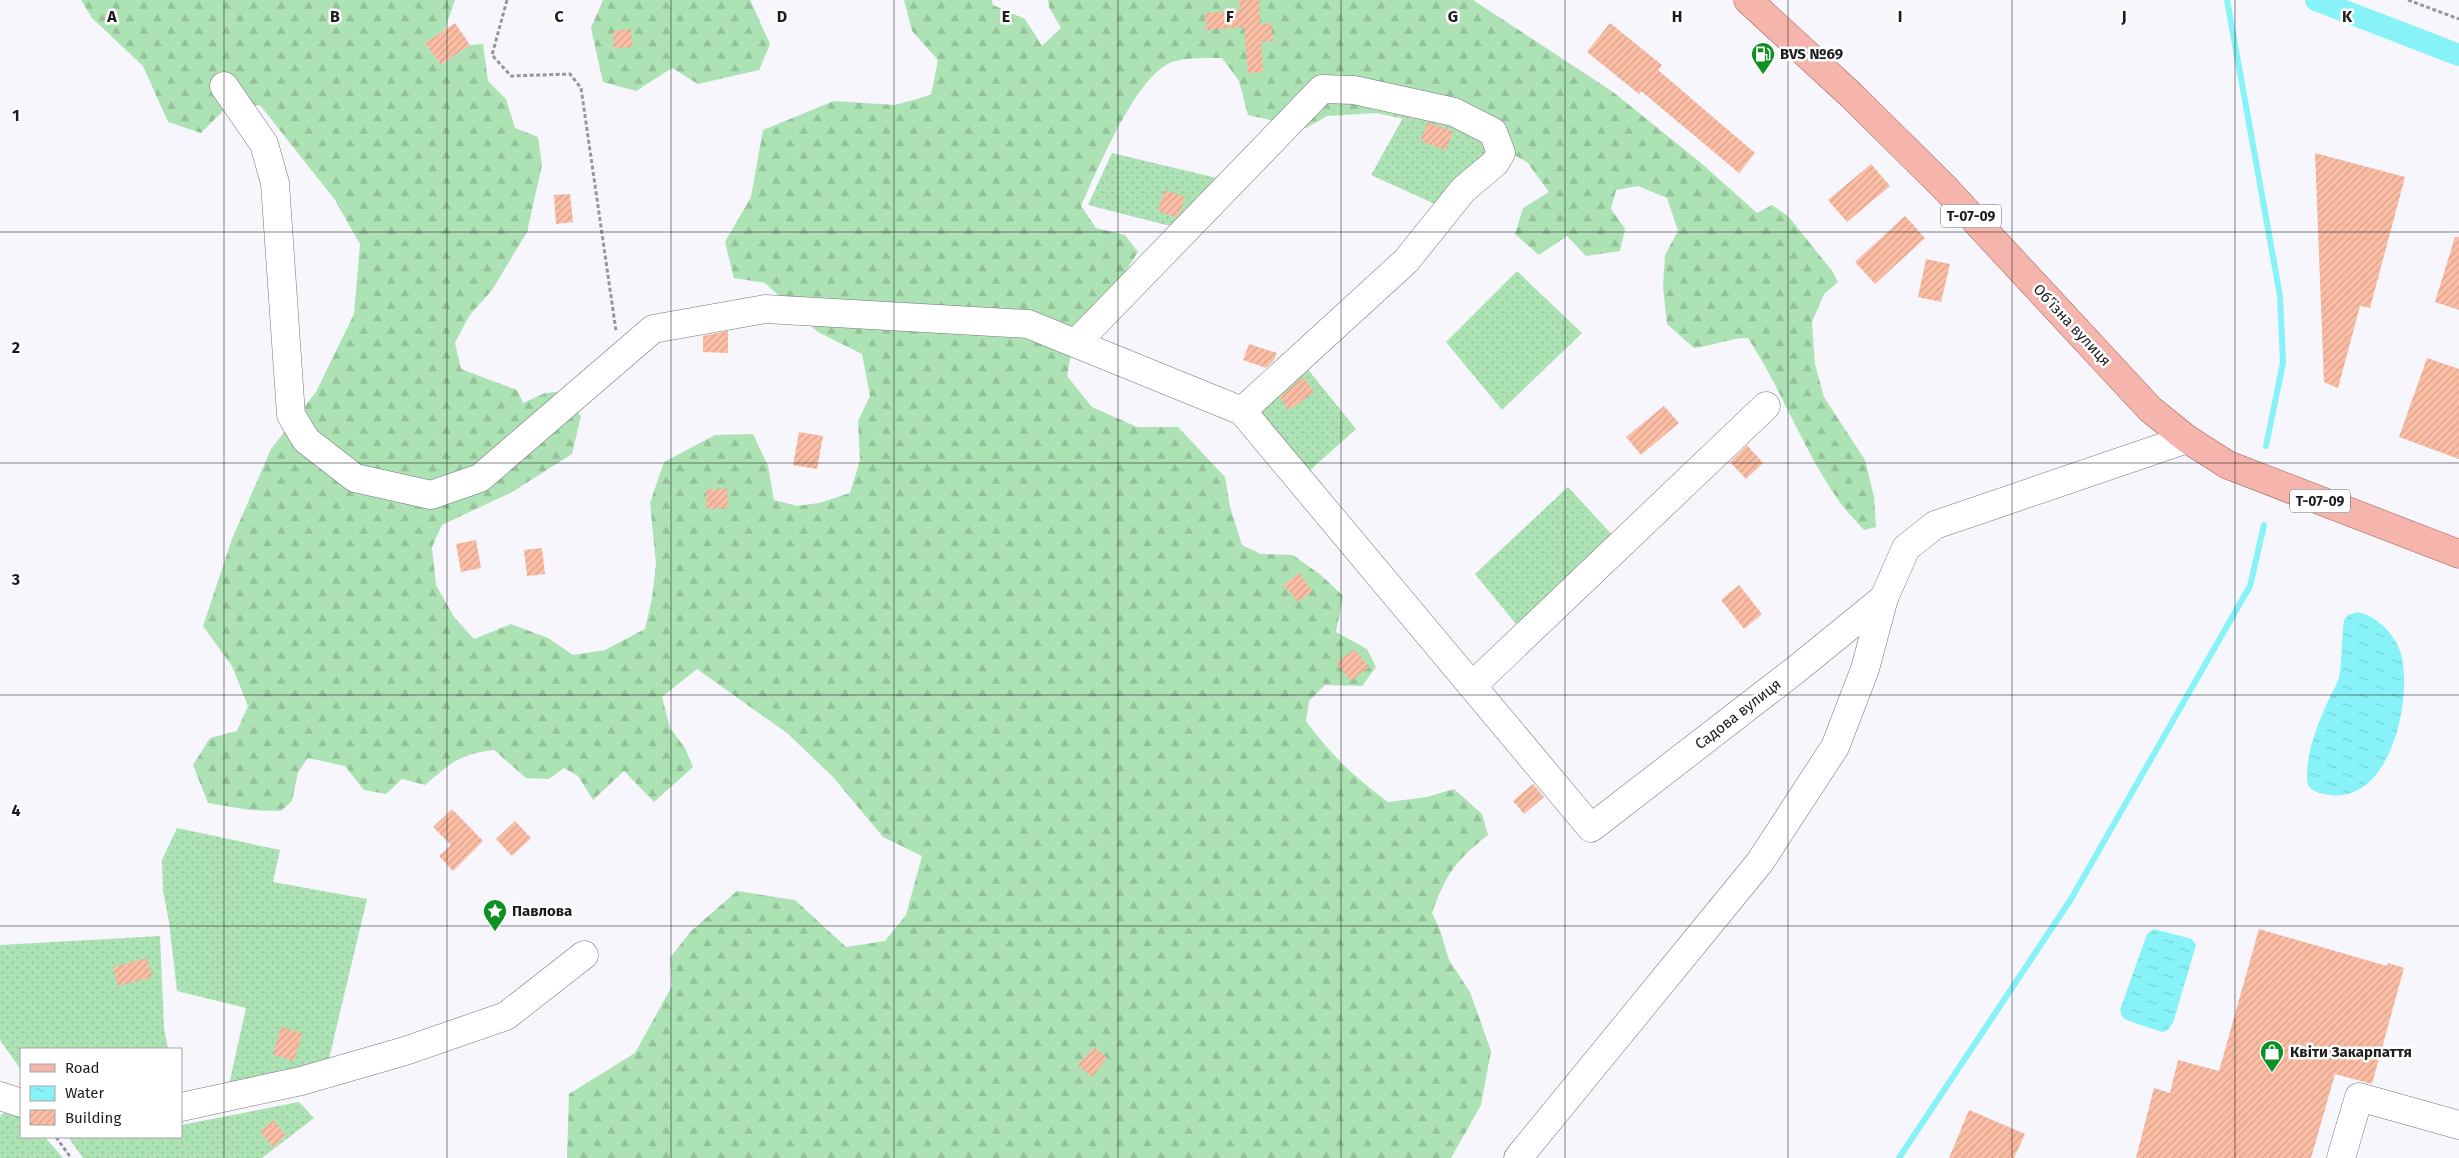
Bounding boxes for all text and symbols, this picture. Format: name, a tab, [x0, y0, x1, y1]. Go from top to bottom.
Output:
text: A	[106, 7, 117, 26]
text: B	[330, 7, 340, 26]
text: C	[554, 7, 564, 26]
text: D	[777, 7, 787, 26]
text: E	[1002, 7, 1010, 26]
text: F	[1226, 7, 1234, 26]
text: G	[1448, 7, 1458, 26]
text: H	[1672, 7, 1682, 26]
text: I	[1898, 7, 1902, 26]
text: J	[2120, 7, 2127, 26]
text: K	[2342, 7, 2353, 26]
fuel station icon: BVS №69	[1750, 41, 1776, 75]
place label: BVS №69	[1780, 45, 1843, 63]
text: 1	[12, 106, 20, 125]
road number: Т-07-09	[1941, 205, 2001, 228]
street label: Обʼїзна вулиця	[2029, 280, 2115, 370]
text: 2	[12, 338, 20, 357]
road number: Т-07-09	[2290, 490, 2350, 512]
text: 3	[11, 570, 20, 589]
street label: Садова вулиця	[1691, 675, 1785, 753]
text: 4	[11, 801, 21, 820]
place icon: Павлова	[482, 898, 508, 932]
place label: Павлова	[512, 902, 572, 920]
shop icon: Квіти Закарпаття	[2259, 1039, 2285, 1073]
place label: Квіти Закарпаття	[2290, 1043, 2412, 1061]
legend	[20, 1048, 182, 1138]
text: Road	[65, 1059, 100, 1077]
text: Water	[65, 1084, 104, 1102]
text: Building	[65, 1109, 121, 1127]

